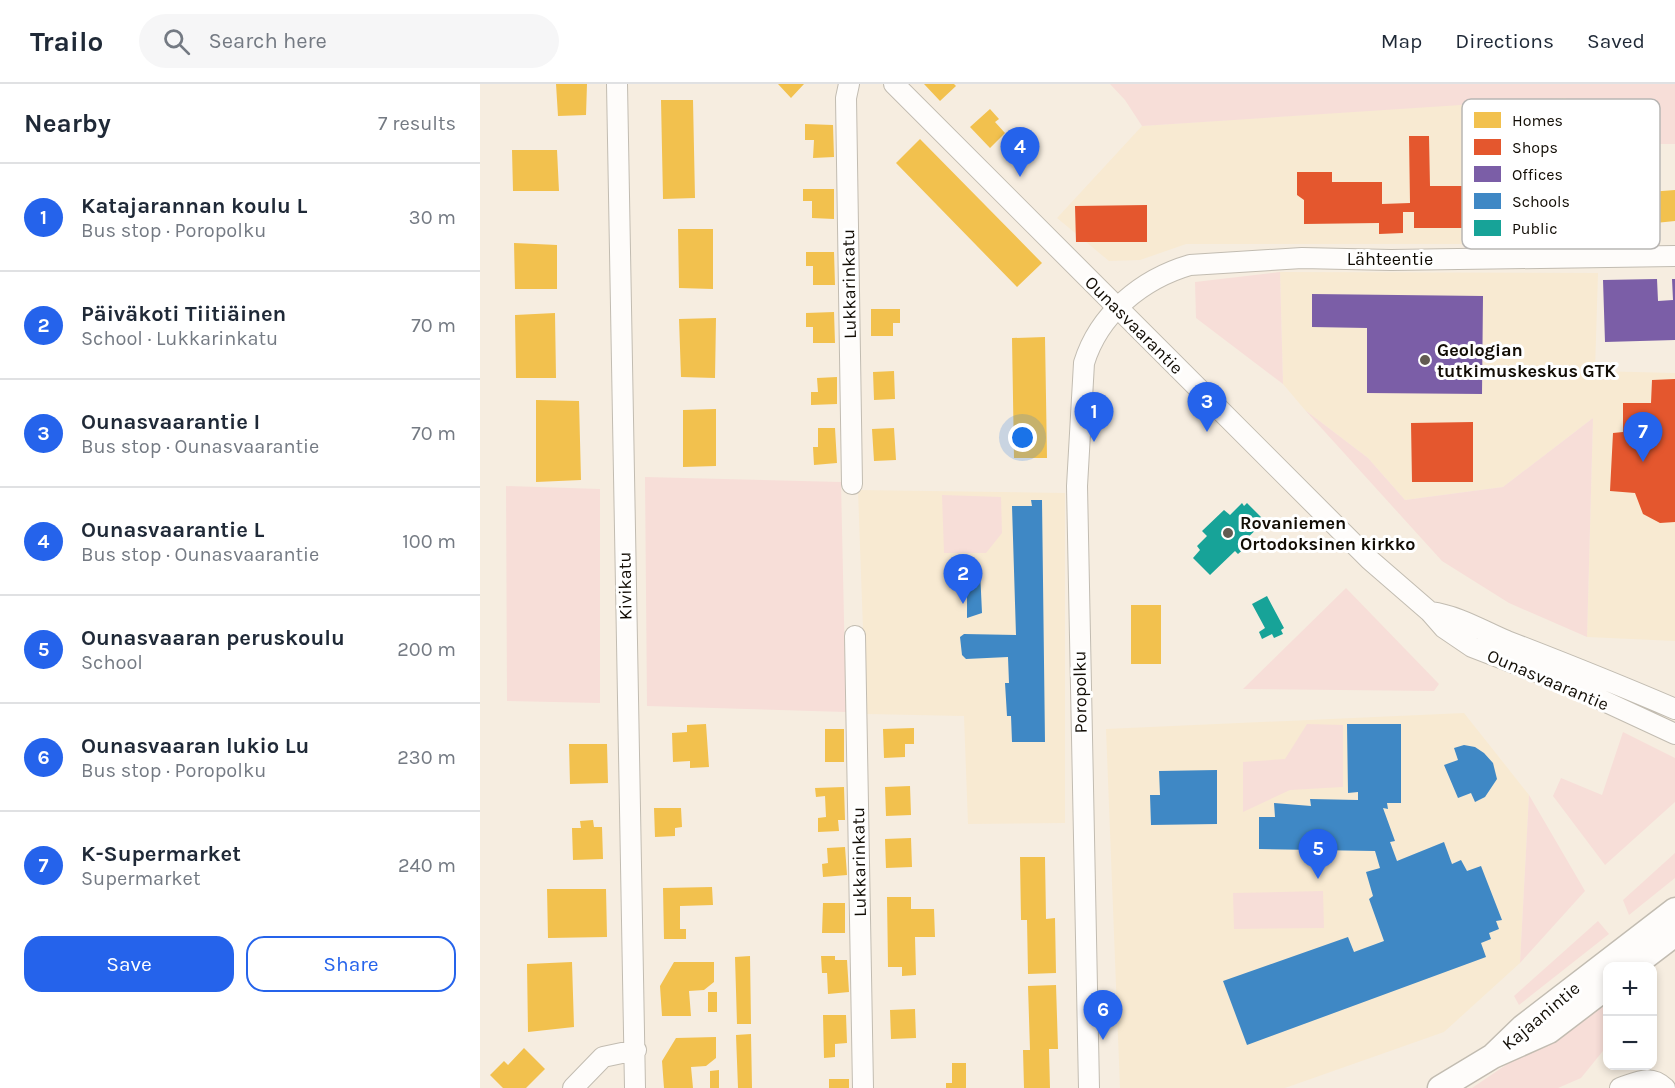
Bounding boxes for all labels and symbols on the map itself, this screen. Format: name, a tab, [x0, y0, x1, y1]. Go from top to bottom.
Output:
legend	[1462, 99, 1660, 249]
text: Homes	[1512, 111, 1563, 130]
pin: 4	[1000, 128, 1040, 177]
text: Shops	[1512, 138, 1558, 157]
text: Offices	[1512, 165, 1563, 184]
text: Schools	[1512, 192, 1570, 211]
text: Public	[1512, 219, 1558, 238]
street label: Lukkarinkatu	[837, 229, 861, 339]
street label: Lähteentie	[1347, 248, 1433, 270]
street label: Ounasvaarantie	[1080, 271, 1188, 379]
place label: Geologian tutkimuskeskus GTK	[1437, 339, 1616, 382]
marker: Geologian tutkimuskeskus GTK	[1418, 353, 1432, 367]
pin: 3	[1188, 382, 1226, 432]
pin: 1	[1074, 392, 1114, 442]
pin: 7	[1624, 412, 1662, 462]
your location	[1008, 423, 1037, 452]
place label: Rovaniemen Ortodoksinen kirkko	[1240, 512, 1416, 555]
marker: Rovaniemen Ortodoksinen kirkko	[1221, 526, 1235, 540]
street label: Kivikatu	[613, 552, 637, 620]
pin: 2	[944, 554, 982, 604]
street label: Ounasvaarantie	[1484, 644, 1612, 716]
street label: Poropolku	[1068, 651, 1092, 733]
street label: Lukkarinkatu	[847, 807, 871, 917]
pin: 5	[1298, 830, 1338, 879]
street label: Kajaanintie	[1498, 977, 1584, 1055]
pin: 6	[1084, 990, 1122, 1040]

